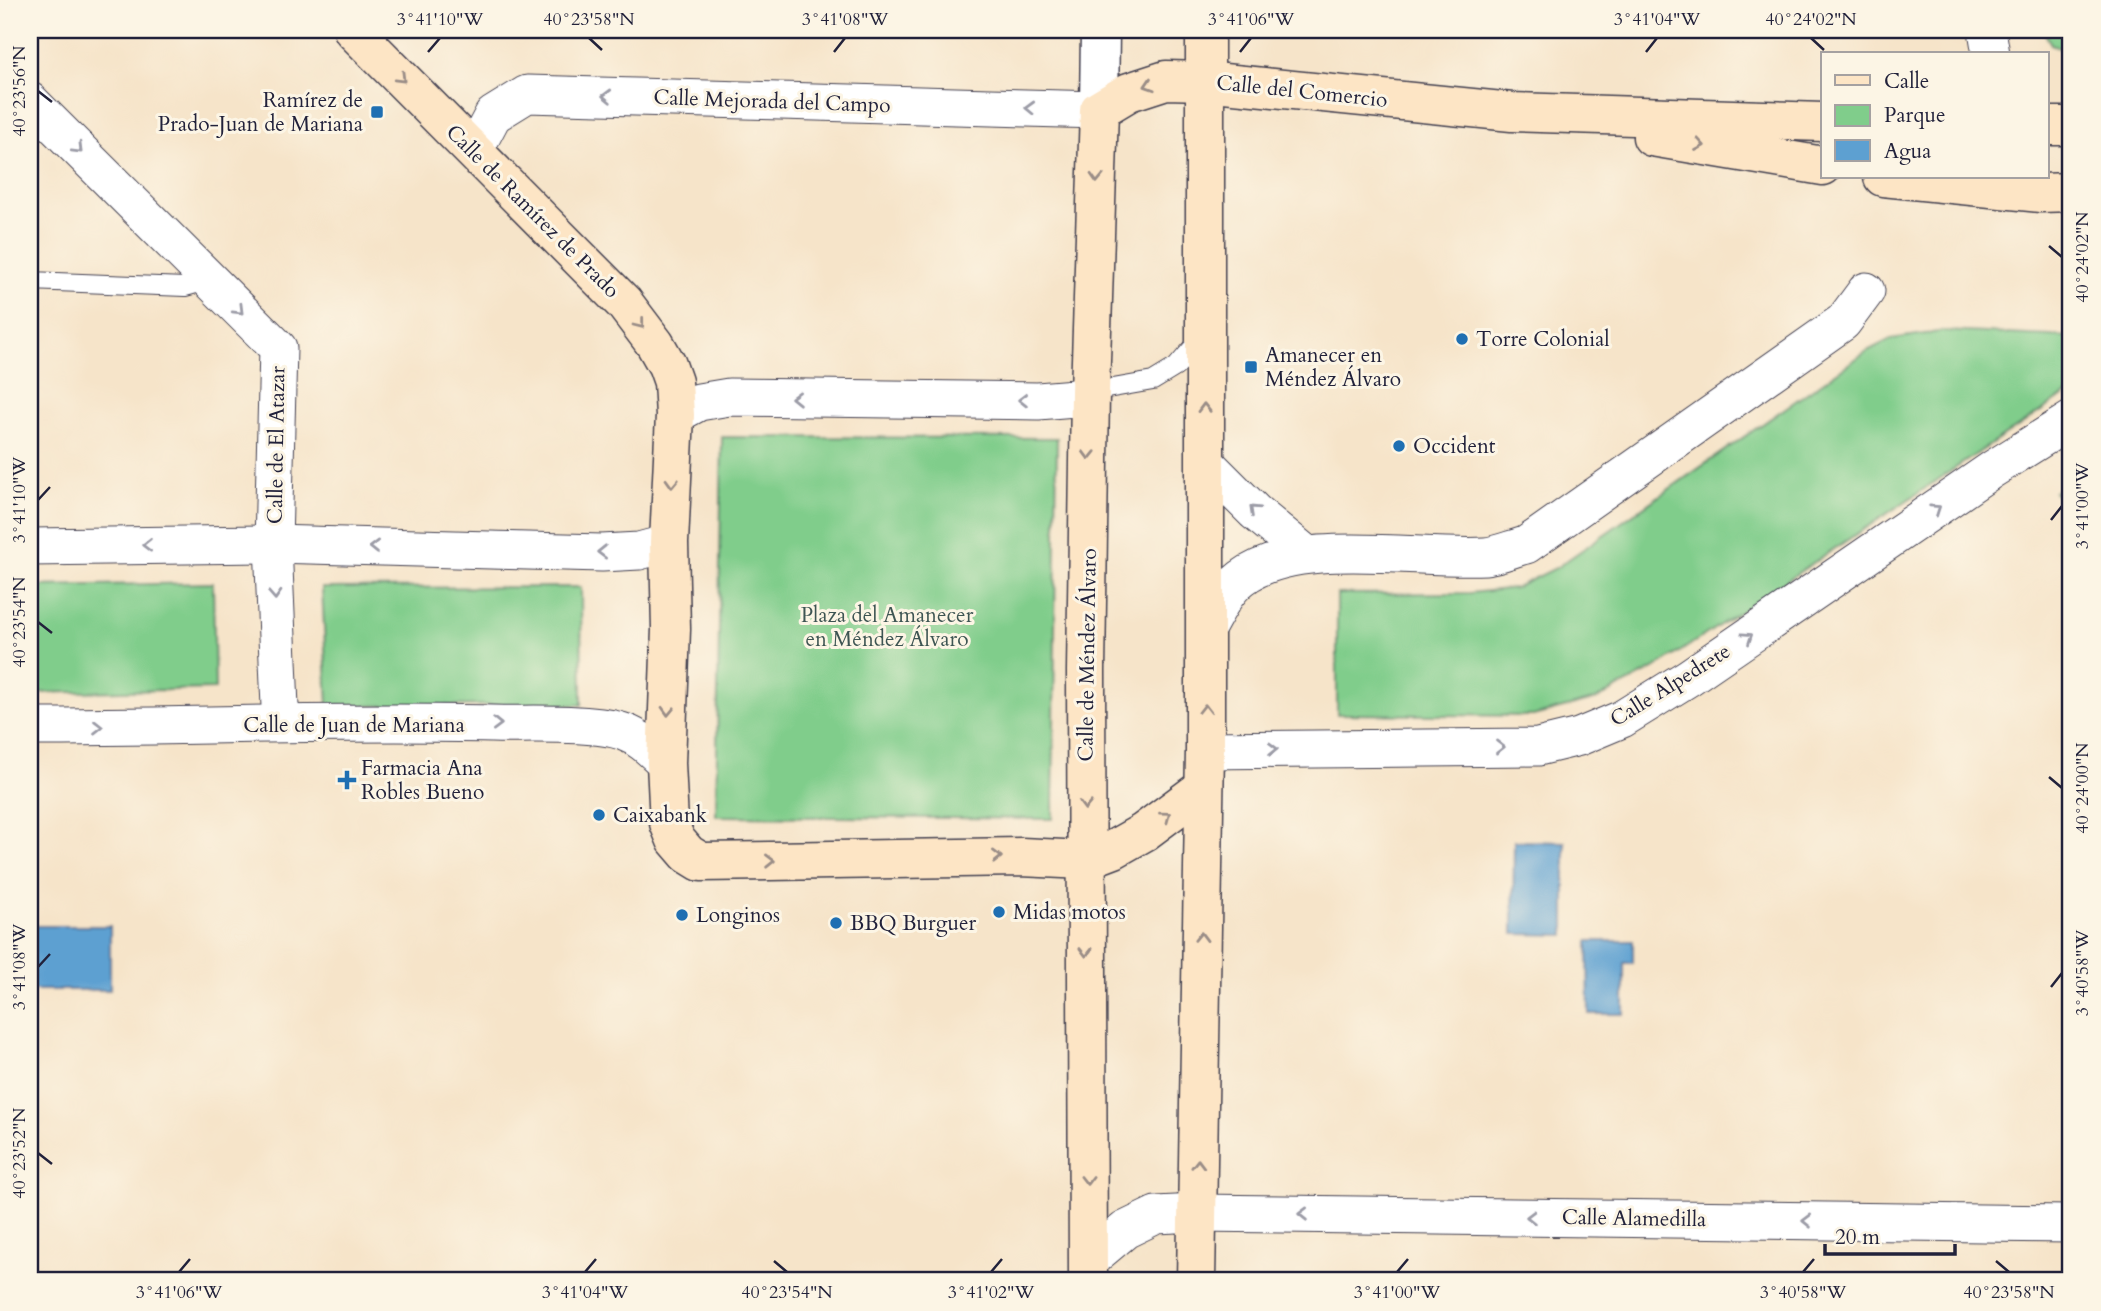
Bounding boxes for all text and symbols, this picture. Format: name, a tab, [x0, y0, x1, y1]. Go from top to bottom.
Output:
text: 3°41'10"W	[397, 7, 483, 32]
text: 40°23'58"N	[543, 7, 635, 32]
text: 3°41'08"W	[802, 7, 888, 32]
text: 3°41'06"W	[1208, 7, 1294, 32]
text: 3°41'04"W	[1614, 7, 1700, 32]
text: 40°24'02"N	[1765, 7, 1857, 32]
text: 40°23'56"N	[7, 45, 32, 137]
legend	[1821, 52, 2048, 178]
text: Calle	[1884, 67, 1929, 96]
street label: Calle del Comercio	[1215, 68, 1389, 115]
one-way arrow	[392, 70, 405, 83]
one-way arrow	[1143, 77, 1155, 91]
street label: Calle Mejorada del Campo	[653, 83, 891, 120]
place label: Ramírez de Prado-Juan de Mariana	[158, 86, 363, 139]
one-way arrow	[601, 88, 612, 104]
one-way arrow	[1025, 101, 1036, 116]
text: Parque	[1884, 101, 1945, 130]
marker: Ramírez de Prado-Juan de Mariana	[369, 104, 385, 120]
street label: Calle de Ramírez de Prado	[439, 118, 626, 305]
one-way arrow	[1694, 137, 1706, 152]
text: Agua	[1884, 137, 1931, 166]
one-way arrow	[70, 141, 82, 153]
one-way arrow	[1089, 173, 1104, 184]
text: 40°24'02"N	[2070, 211, 2095, 303]
one-way arrow	[231, 301, 244, 314]
one-way arrow	[632, 316, 645, 328]
place label: Torre Colonial	[1476, 325, 1610, 354]
marker: Torre Colonial	[1454, 331, 1470, 347]
place label: Amanecer en Méndez Álvaro	[1265, 341, 1401, 394]
marker: Amanecer en Méndez Álvaro	[1243, 359, 1259, 375]
street label: Calle de El Atazar	[261, 365, 292, 524]
one-way arrow	[790, 390, 800, 406]
one-way arrow	[1017, 393, 1028, 408]
one-way arrow	[1196, 402, 1212, 413]
place label: Occident	[1413, 432, 1496, 461]
marker: Occident	[1391, 438, 1407, 454]
one-way arrow	[1081, 450, 1097, 460]
text: 3°41'10"W	[7, 457, 32, 543]
text: 3°41'00"W	[2070, 463, 2095, 549]
one-way arrow	[664, 478, 679, 489]
one-way arrow	[1928, 504, 1941, 517]
one-way arrow	[1249, 505, 1262, 518]
one-way arrow	[141, 538, 152, 553]
one-way arrow	[369, 539, 379, 555]
one-way arrow	[596, 544, 607, 560]
street label: Calle de Méndez Álvaro	[1071, 548, 1104, 762]
text: 40°23'54"N	[7, 576, 32, 668]
one-way arrow	[268, 589, 283, 600]
park label: Plaza del Amanecer en Méndez Álvaro	[801, 601, 974, 654]
one-way arrow	[1740, 632, 1753, 645]
street label: Calle Alpedrete	[1605, 637, 1736, 734]
one-way arrow	[1197, 703, 1213, 714]
one-way arrow	[660, 706, 675, 717]
street label: Calle de Juan de Mariana	[243, 711, 465, 740]
one-way arrow	[492, 716, 503, 732]
one-way arrow	[93, 719, 104, 735]
one-way arrow	[1496, 739, 1506, 755]
one-way arrow	[1268, 741, 1279, 757]
text: 40°24'00"N	[2070, 742, 2095, 834]
place label: Farmacia Ana Robles Bueno	[361, 754, 484, 807]
marker: Farmacia Ana Robles Bueno	[339, 772, 355, 788]
one-way arrow	[1078, 799, 1093, 810]
place label: Caixabank	[613, 801, 708, 830]
marker: Caixabank	[591, 807, 607, 823]
one-way arrow	[1158, 811, 1170, 824]
one-way arrow	[992, 850, 1003, 865]
one-way arrow	[765, 853, 775, 869]
place label: Midas motos	[1013, 898, 1126, 927]
place label: Longinos	[696, 901, 780, 930]
marker: Midas motos	[991, 904, 1007, 920]
marker: Longinos	[674, 907, 690, 923]
place label: BBQ Burguer	[850, 909, 977, 938]
marker: BBQ Burguer	[828, 915, 844, 931]
text: 3°41'08"W	[7, 924, 32, 1010]
text: 3°40'58"W	[2070, 930, 2095, 1016]
one-way arrow	[1193, 931, 1209, 941]
one-way arrow	[1078, 947, 1093, 958]
text: 40°23'52"N	[7, 1107, 32, 1199]
one-way arrow	[1190, 1158, 1206, 1169]
one-way arrow	[1079, 1175, 1095, 1186]
street label: Calle Alamedilla	[1561, 1203, 1706, 1234]
one-way arrow	[1297, 1206, 1308, 1222]
one-way arrow	[1525, 1209, 1535, 1225]
one-way arrow	[1801, 1213, 1812, 1228]
scale bar	[1825, 1213, 1954, 1257]
text: 20 m	[1835, 1223, 1880, 1252]
text: 3°41'06"W	[136, 1280, 222, 1305]
text: 3°41'04"W	[542, 1280, 628, 1305]
text: 40°23'54"N	[741, 1280, 833, 1305]
text: 3°41'02"W	[948, 1280, 1034, 1305]
text: 3°41'00"W	[1354, 1280, 1440, 1305]
text: 3°40'58"W	[1760, 1280, 1846, 1305]
text: 40°23'58"N	[1963, 1280, 2055, 1305]

